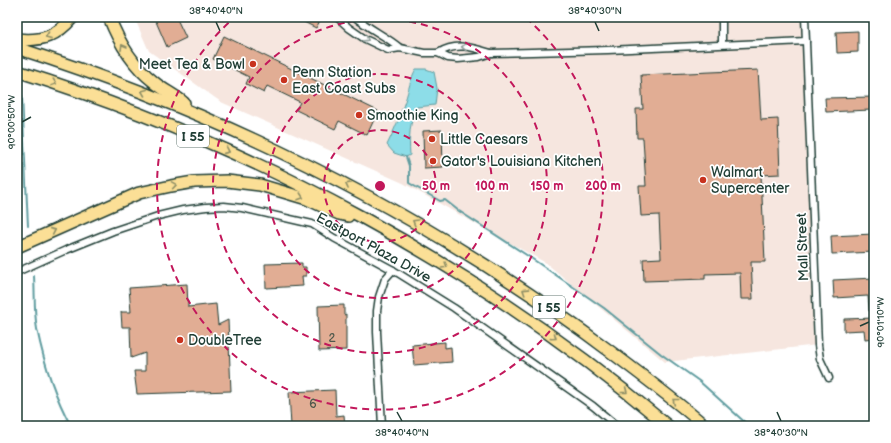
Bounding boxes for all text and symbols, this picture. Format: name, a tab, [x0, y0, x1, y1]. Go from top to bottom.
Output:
text: 38°40'40"N	[189, 5, 243, 17]
text: 38°40'30"N	[568, 5, 622, 17]
one-way arrow	[45, 32, 52, 40]
one-way arrow	[362, 35, 369, 42]
one-way arrow	[461, 43, 467, 51]
one-way arrow	[120, 44, 127, 51]
place label: Meet Tea & Bowl	[139, 56, 245, 73]
marker: Meet Tea & Bowl	[248, 59, 258, 69]
place label: Penn Station East Coast Subs	[292, 64, 396, 97]
marker: Penn Station East Coast Subs	[279, 75, 289, 85]
one-way arrow	[50, 79, 57, 87]
one-way arrow	[141, 89, 148, 97]
text: 90°00'50"W	[6, 95, 18, 149]
place label: Smoothie King	[367, 107, 458, 124]
marker: Smoothie King	[354, 110, 364, 120]
road number: I 55	[177, 125, 209, 147]
place label: Little Caesars	[440, 131, 528, 148]
marker: Little Caesars	[427, 134, 437, 144]
one-way arrow	[223, 146, 231, 154]
place label: Gator's Louisiana Kitchen	[441, 153, 602, 170]
marker: Gator's Louisiana Kitchen	[428, 156, 438, 166]
place label: Walmart Supercenter	[711, 164, 790, 197]
marker: Walmart Supercenter	[698, 175, 708, 185]
centre of rings	[373, 179, 387, 193]
text: 50 m	[422, 179, 450, 194]
text: 100 m	[475, 179, 509, 194]
text: 150 m	[531, 179, 563, 194]
text: 200 m	[585, 179, 621, 194]
one-way arrow	[171, 181, 177, 190]
one-way arrow	[345, 182, 352, 190]
one-way arrow	[298, 192, 305, 201]
street label: Eastport Plaza Drive	[313, 209, 434, 286]
street label: Mall Street	[793, 212, 812, 281]
one-way arrow	[412, 220, 419, 227]
one-way arrow	[48, 228, 56, 236]
one-way arrow	[441, 261, 448, 268]
one-way arrow	[522, 288, 529, 296]
road number: I 55	[533, 296, 565, 318]
text: 90°01'10"W	[875, 297, 887, 347]
house number: 2	[328, 331, 336, 346]
place label: DoubleTree	[188, 332, 262, 349]
one-way arrow	[549, 332, 556, 339]
marker: DoubleTree	[175, 335, 185, 345]
one-way arrow	[621, 387, 628, 394]
house number: 6	[309, 397, 317, 412]
one-way arrow	[672, 399, 679, 406]
text: 38°40'40"N	[375, 427, 429, 439]
text: 38°40'30"N	[754, 427, 808, 439]

